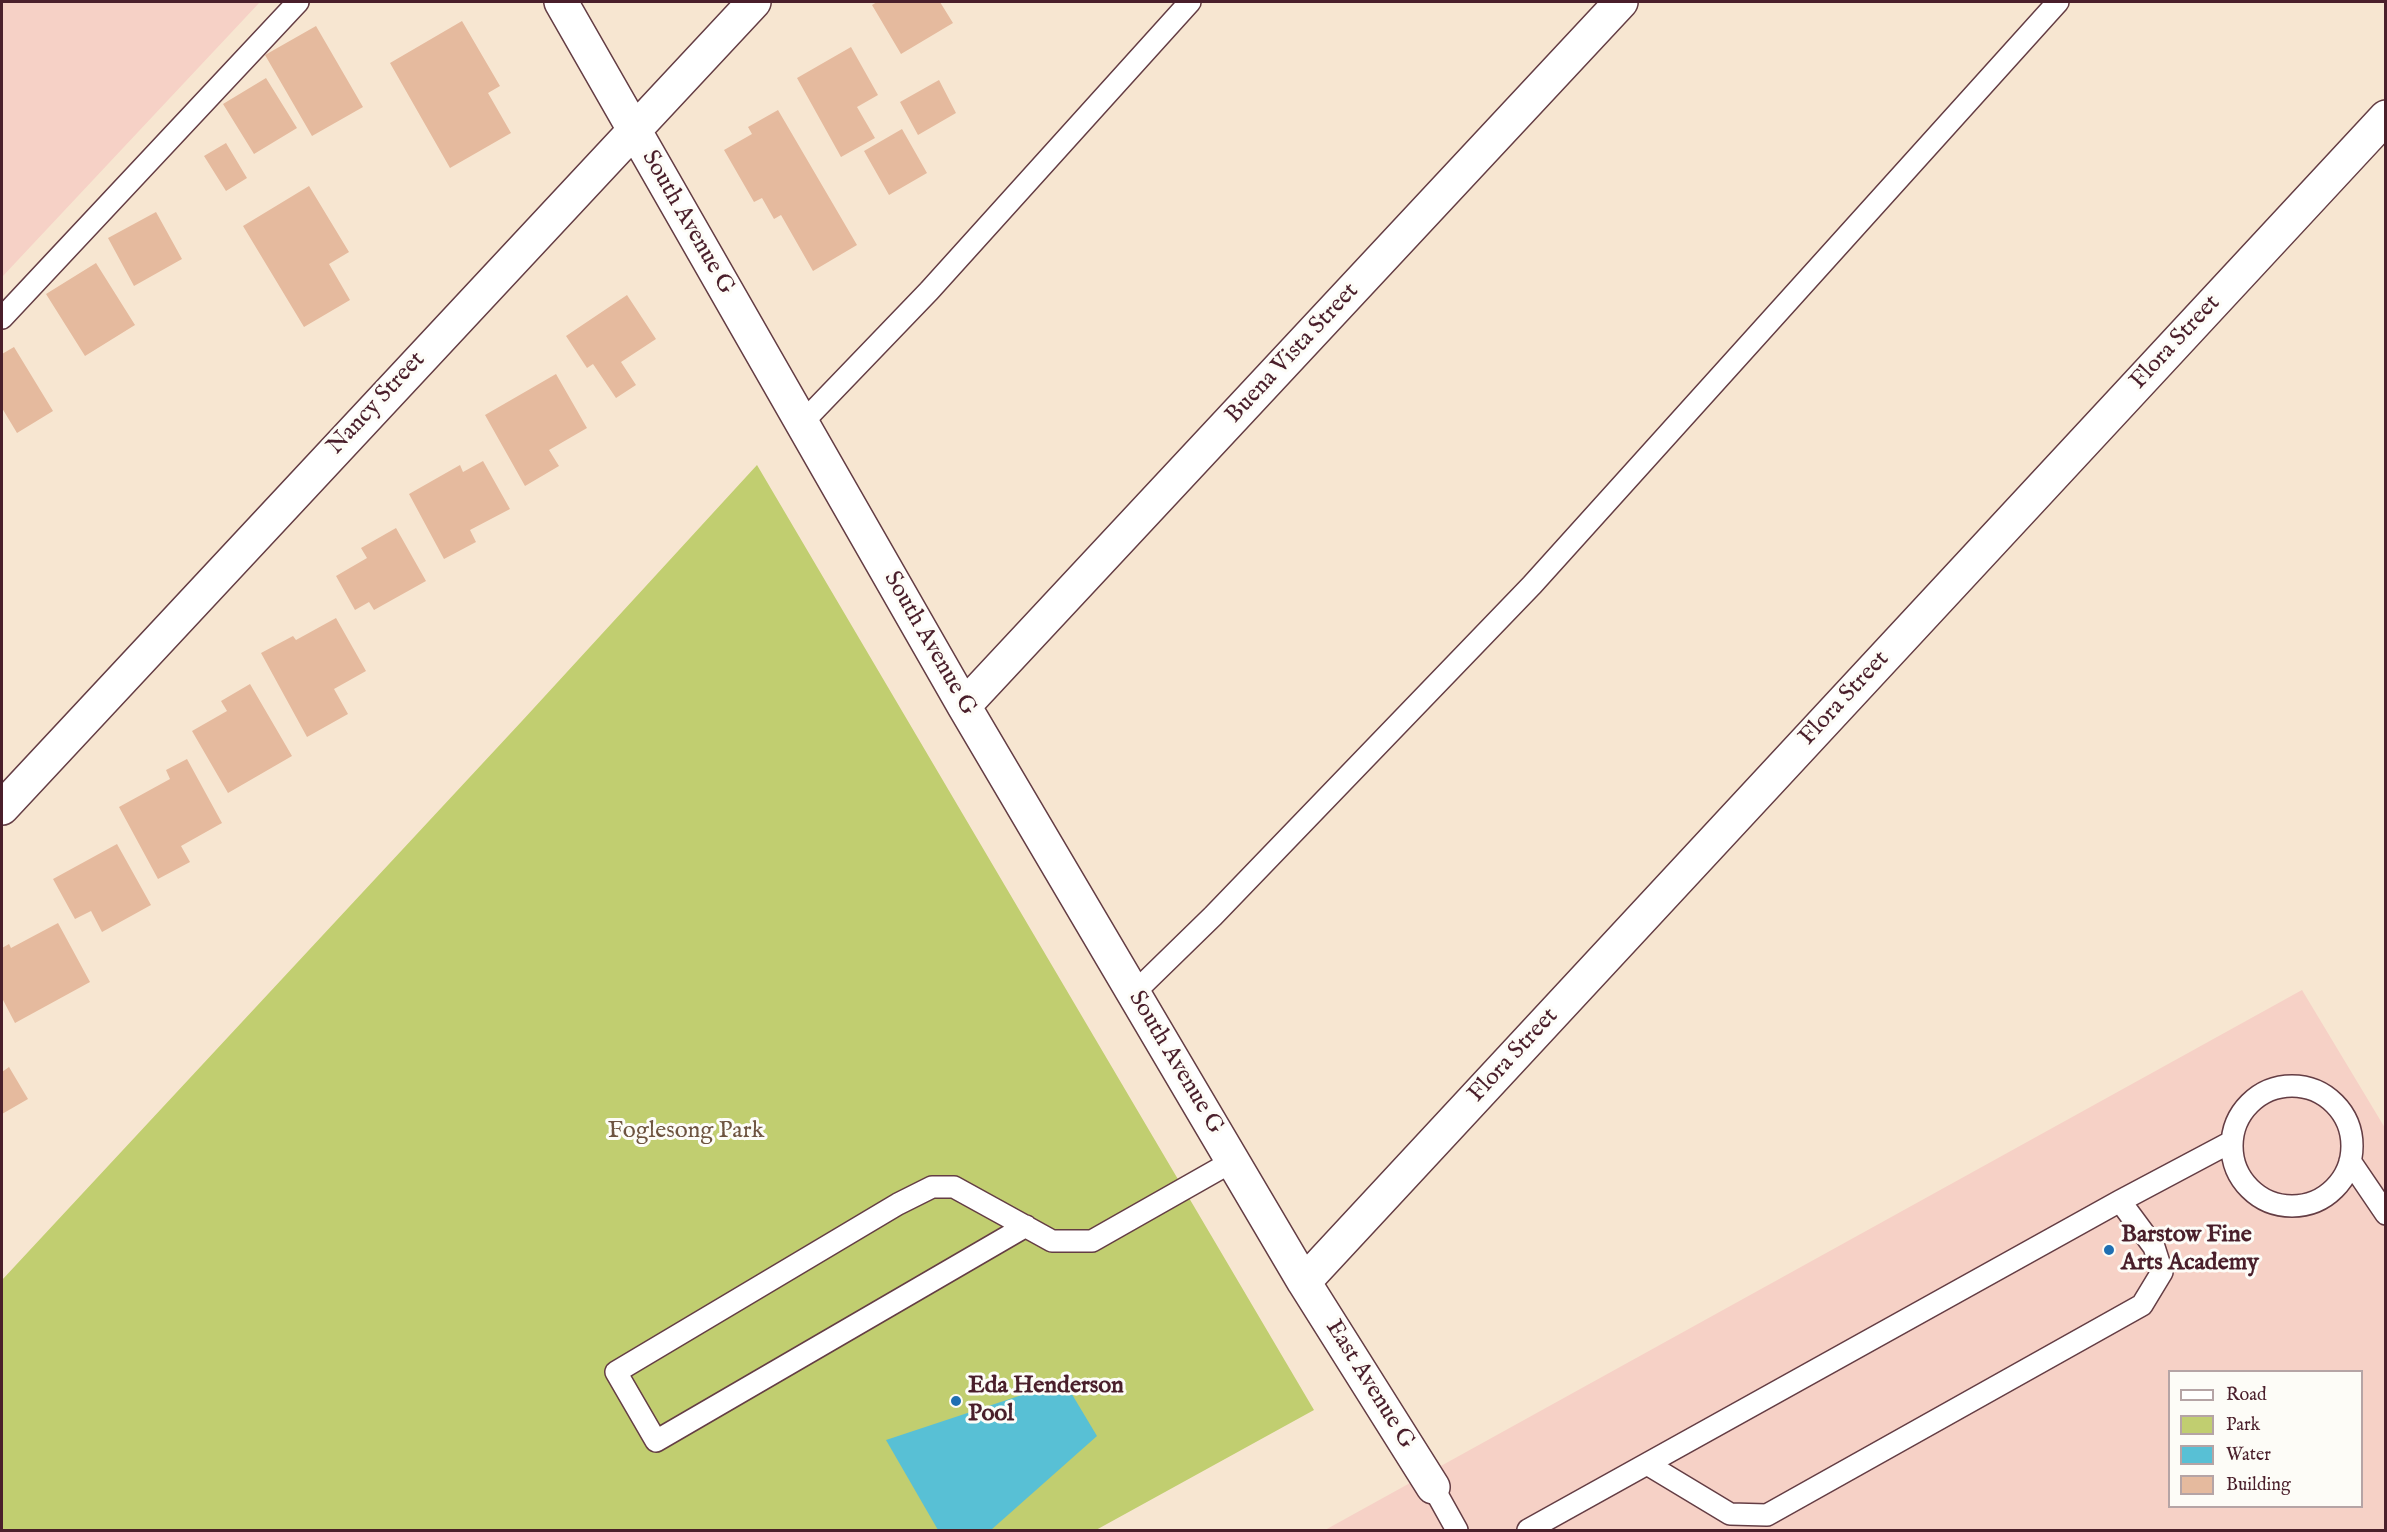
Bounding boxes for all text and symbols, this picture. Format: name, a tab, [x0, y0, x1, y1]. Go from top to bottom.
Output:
street label: South Avenue G	[634, 146, 740, 300]
street label: Buena Vista Street	[1220, 278, 1366, 430]
street label: Flora Street	[2125, 290, 2227, 396]
street label: Nancy Street	[322, 347, 432, 461]
street label: South Avenue G	[876, 567, 982, 721]
street label: Flora Street	[1794, 646, 1896, 752]
street label: South Avenue G	[1121, 986, 1229, 1140]
street label: Flora Street	[1463, 1003, 1565, 1109]
park label: Foglesong Park	[608, 1118, 764, 1146]
place label: Barstow Fine Arts Academy	[2121, 1222, 2259, 1278]
marker: Barstow Fine Arts Academy	[2102, 1243, 2116, 1257]
street label: East Avenue G	[1318, 1315, 1420, 1455]
legend	[2168, 1370, 2363, 1508]
place label: Eda Henderson Pool	[968, 1373, 1124, 1429]
text: Road	[2226, 1384, 2267, 1407]
marker: Eda Henderson Pool	[949, 1394, 963, 1408]
text: Park	[2226, 1414, 2260, 1437]
text: Water	[2226, 1444, 2271, 1467]
text: Building	[2226, 1474, 2291, 1497]

